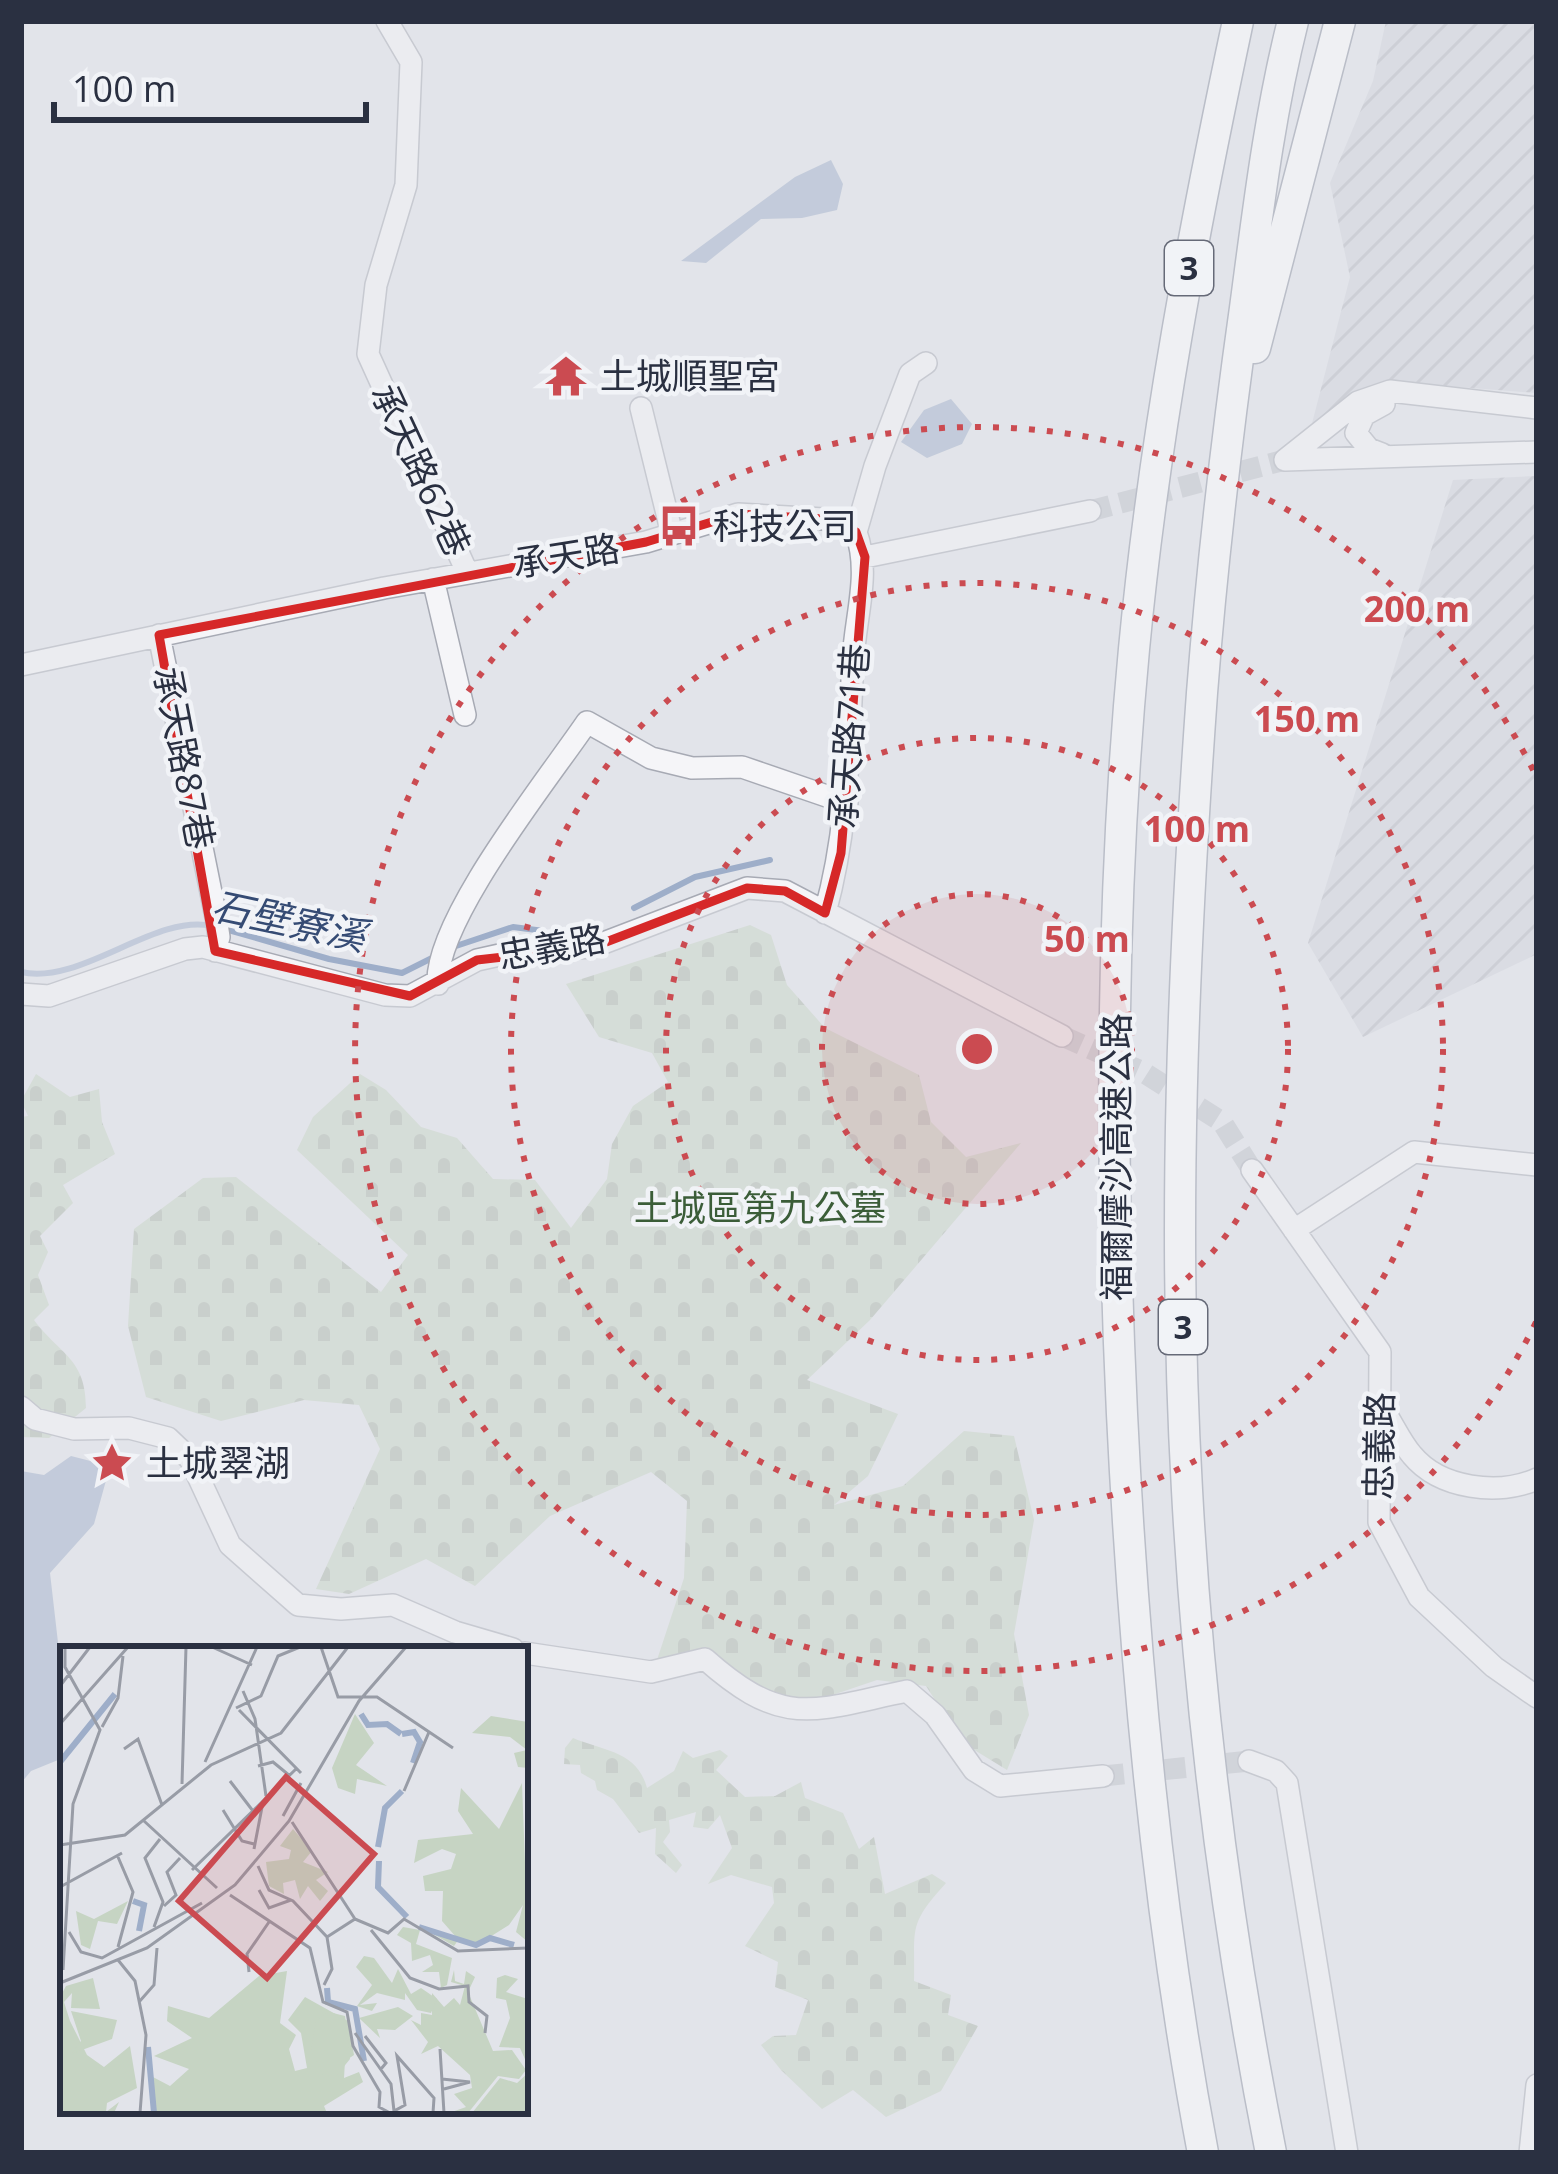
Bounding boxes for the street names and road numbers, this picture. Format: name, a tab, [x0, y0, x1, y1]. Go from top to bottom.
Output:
road number: 3	[1165, 241, 1213, 295]
street label: 承天路62巷	[360, 376, 483, 564]
street label: 承天路	[509, 523, 623, 588]
street label: 承天路71巷	[818, 642, 879, 830]
street label: 承天路87巷	[143, 662, 226, 853]
street label: 忠義路	[494, 913, 609, 980]
street label: 福爾摩沙高速公路	[1091, 1013, 1140, 1301]
road number: 3	[1159, 1300, 1207, 1354]
street label: 忠義路	[1353, 1392, 1404, 1500]

